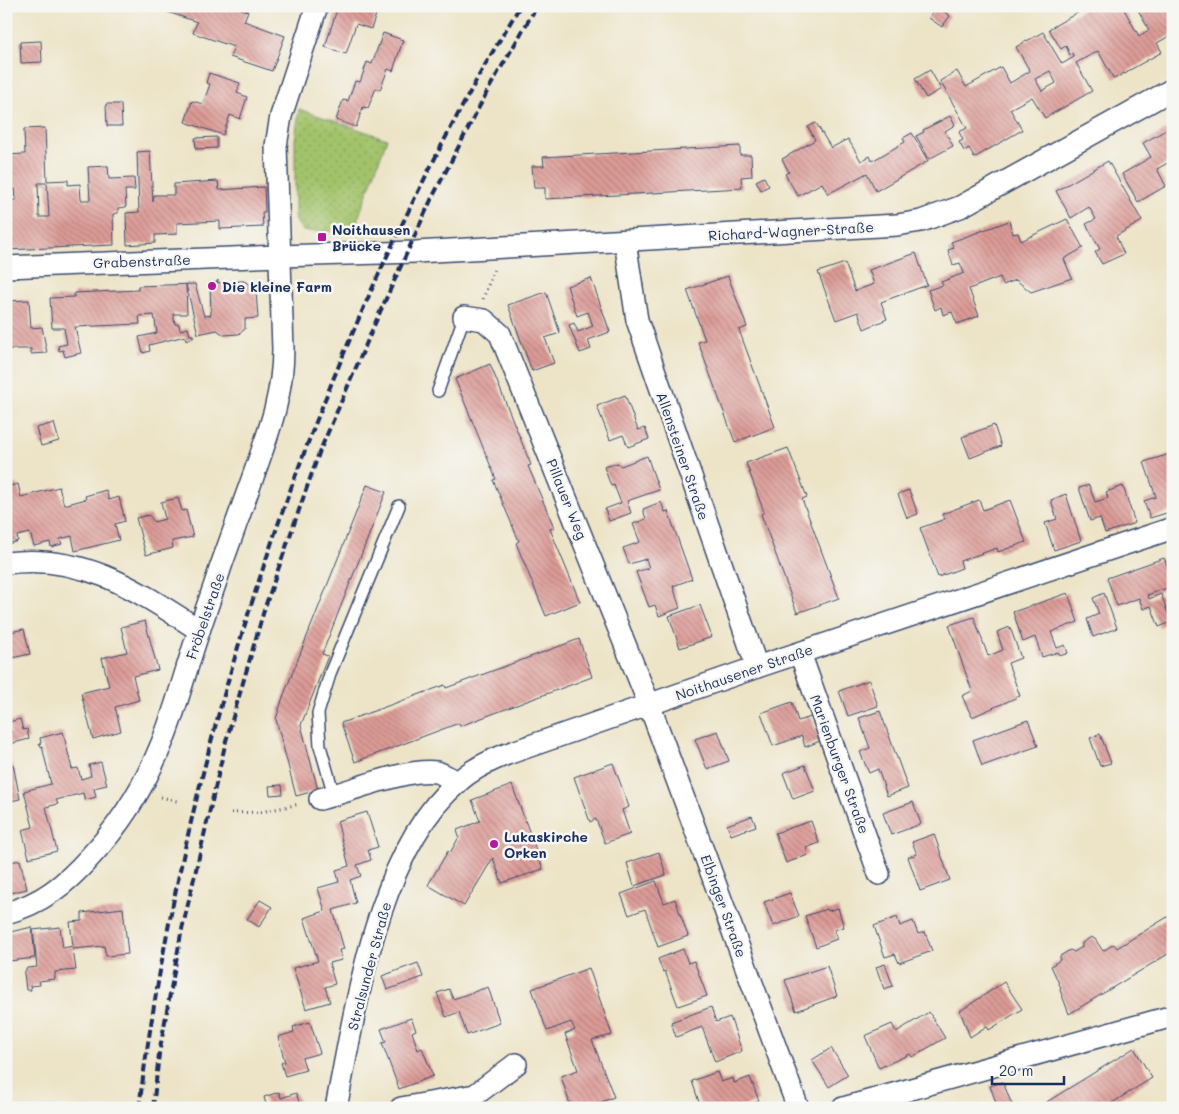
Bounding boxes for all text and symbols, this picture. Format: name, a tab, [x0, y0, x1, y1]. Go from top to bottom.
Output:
street label: Richard-Wagner-Straße	[708, 217, 874, 245]
place label: Noithausen Brücke	[332, 220, 410, 255]
marker: Noithausen Brücke	[316, 231, 328, 243]
street label: Grabenstraße	[93, 250, 191, 272]
place label: Die kleine Farm	[222, 277, 332, 296]
marker: Die kleine Farm	[206, 280, 218, 292]
street label: Allensteiner Straße	[652, 389, 714, 523]
street label: Pillauer Weg	[542, 456, 592, 542]
street label: Fröbelstraße	[181, 570, 229, 662]
street label: Noithausener Straße	[673, 640, 815, 704]
street label: Marienburger Straße	[806, 692, 874, 836]
place label: Lukaskirche Orken	[504, 827, 588, 862]
marker: Lukaskirche Orken	[488, 838, 500, 850]
street label: Elbinger Straße	[697, 852, 751, 960]
street label: Stralsunder Straße	[343, 900, 395, 1032]
scale bar	[992, 1054, 1064, 1086]
text: 20 m	[999, 1060, 1033, 1080]

